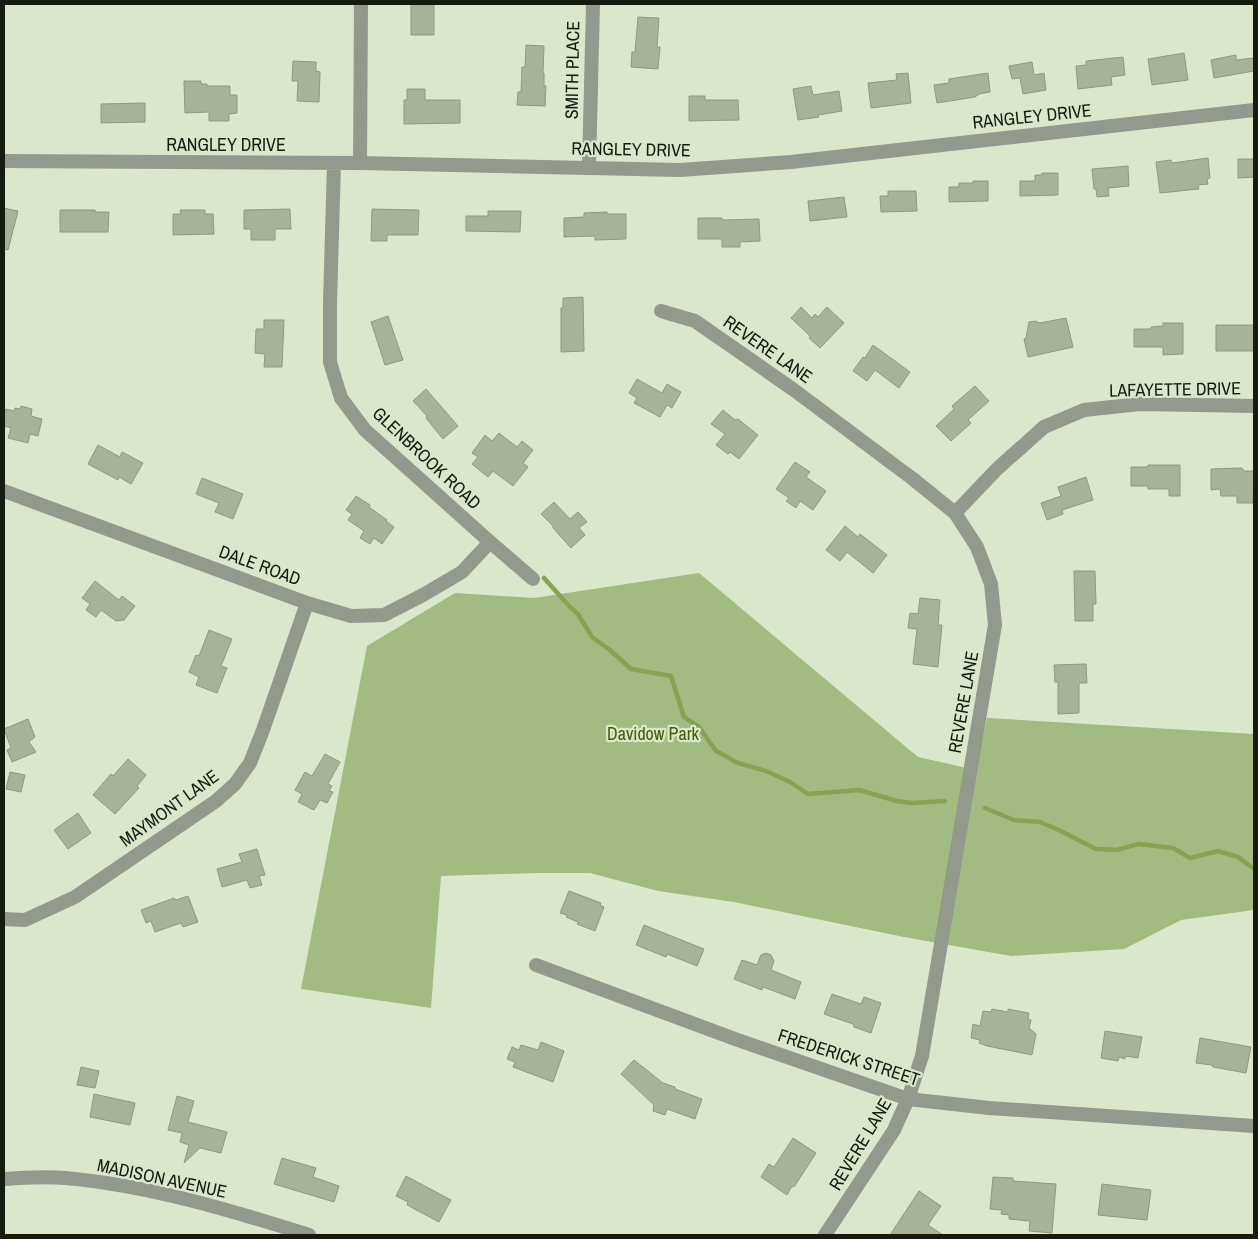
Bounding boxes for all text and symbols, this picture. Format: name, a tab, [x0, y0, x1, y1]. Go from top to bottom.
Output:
street label: SMITH PLACE	[559, 21, 585, 119]
street label: RANGLEY DRIVE	[971, 97, 1093, 135]
street label: RANGLEY DRIVE	[166, 132, 286, 157]
street label: RANGLEY DRIVE	[571, 135, 691, 163]
street label: REVERE LANE	[718, 309, 818, 389]
street label: LAFAYETTE DRIVE	[1109, 375, 1241, 403]
street label: GLENBROOK ROAD	[367, 401, 487, 515]
street label: DALE ROAD	[216, 539, 304, 591]
street label: REVERE LANE	[942, 649, 984, 755]
park label: Davidow Park	[607, 721, 700, 746]
street label: MAYMONT LANE	[114, 764, 224, 852]
street label: FREDERICK STREET	[775, 1022, 923, 1092]
street label: REVERE LANE	[823, 1093, 897, 1195]
street label: MADISON AVENUE	[95, 1152, 229, 1204]

